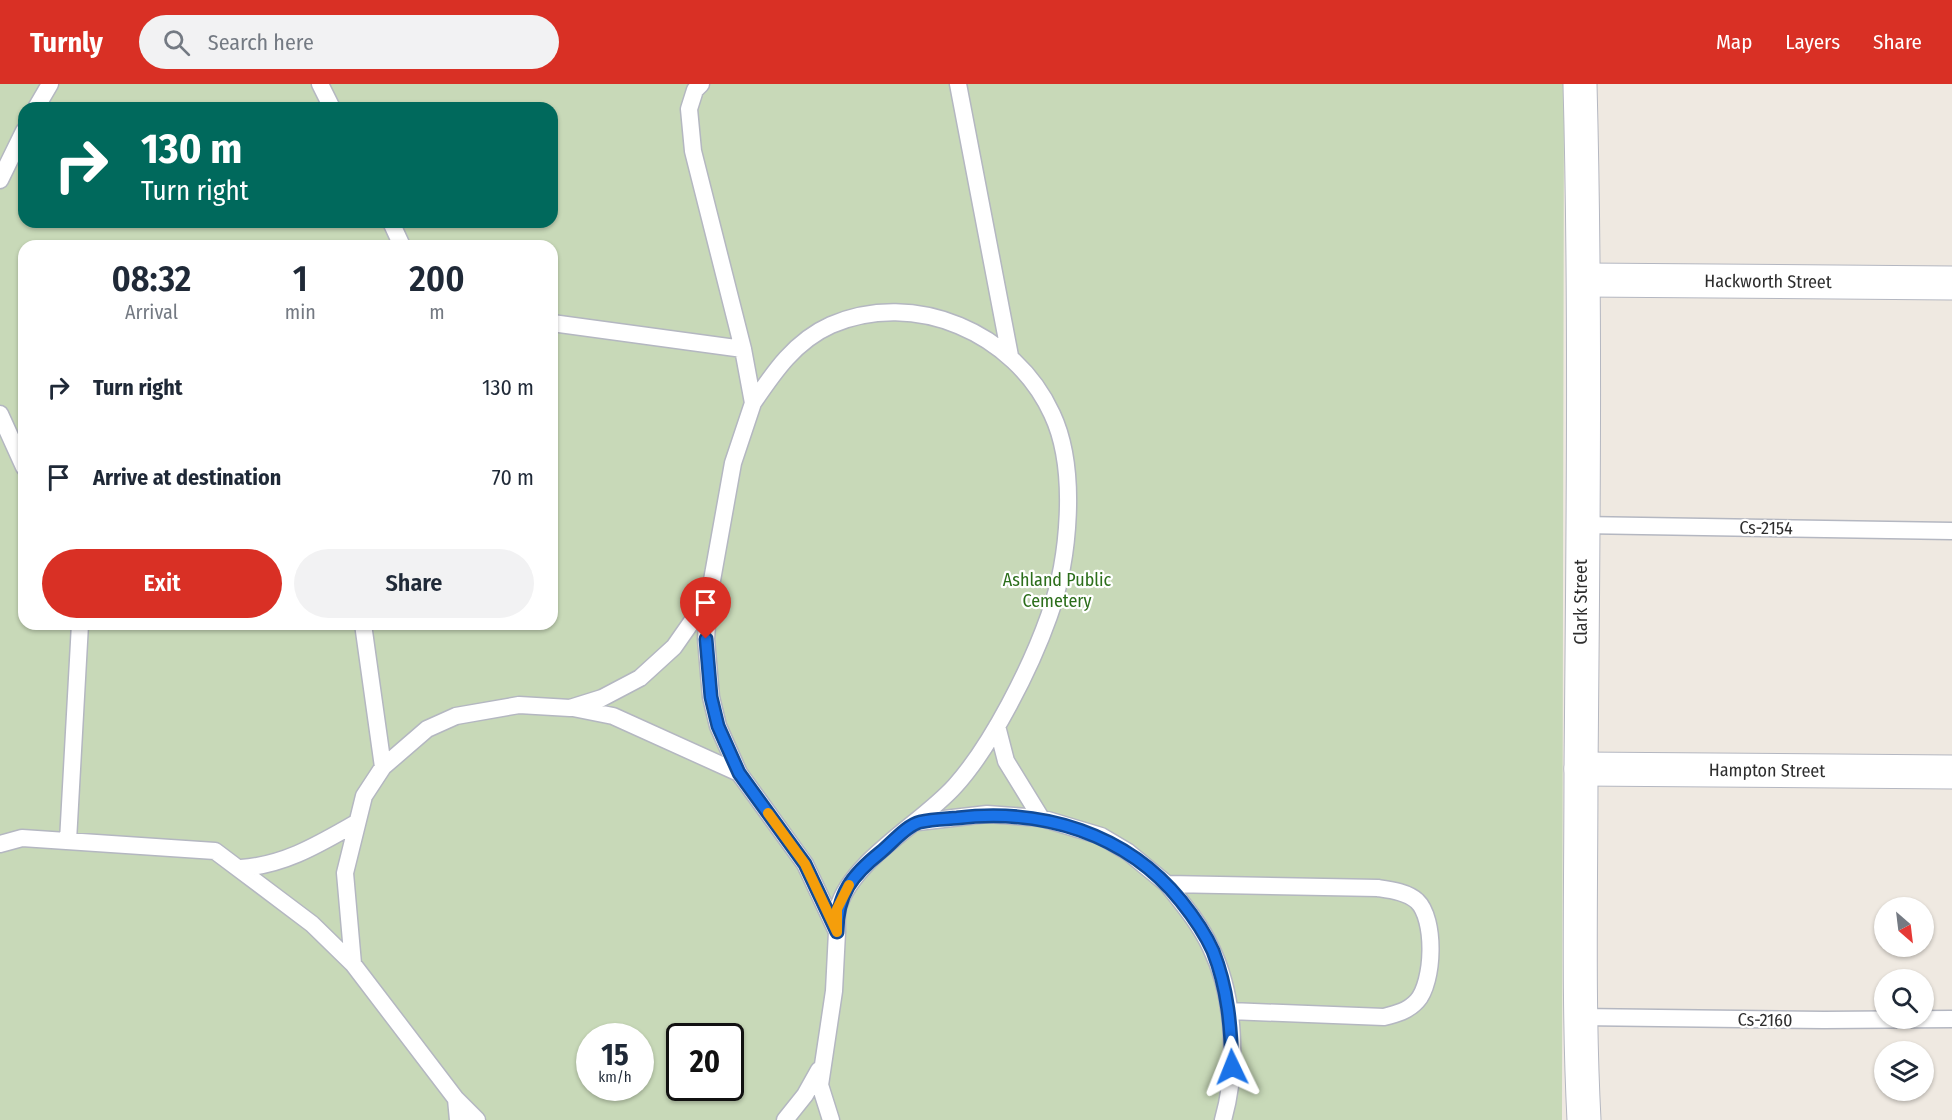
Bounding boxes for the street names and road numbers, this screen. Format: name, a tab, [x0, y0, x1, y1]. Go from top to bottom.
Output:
street label: Hackworth Street	[1704, 270, 1832, 293]
street label: Cs-2154	[1739, 517, 1793, 539]
street label: Clark Street	[1570, 559, 1592, 645]
street label: Hampton Street	[1709, 759, 1825, 782]
street label: Cs-2160	[1737, 1009, 1793, 1031]

